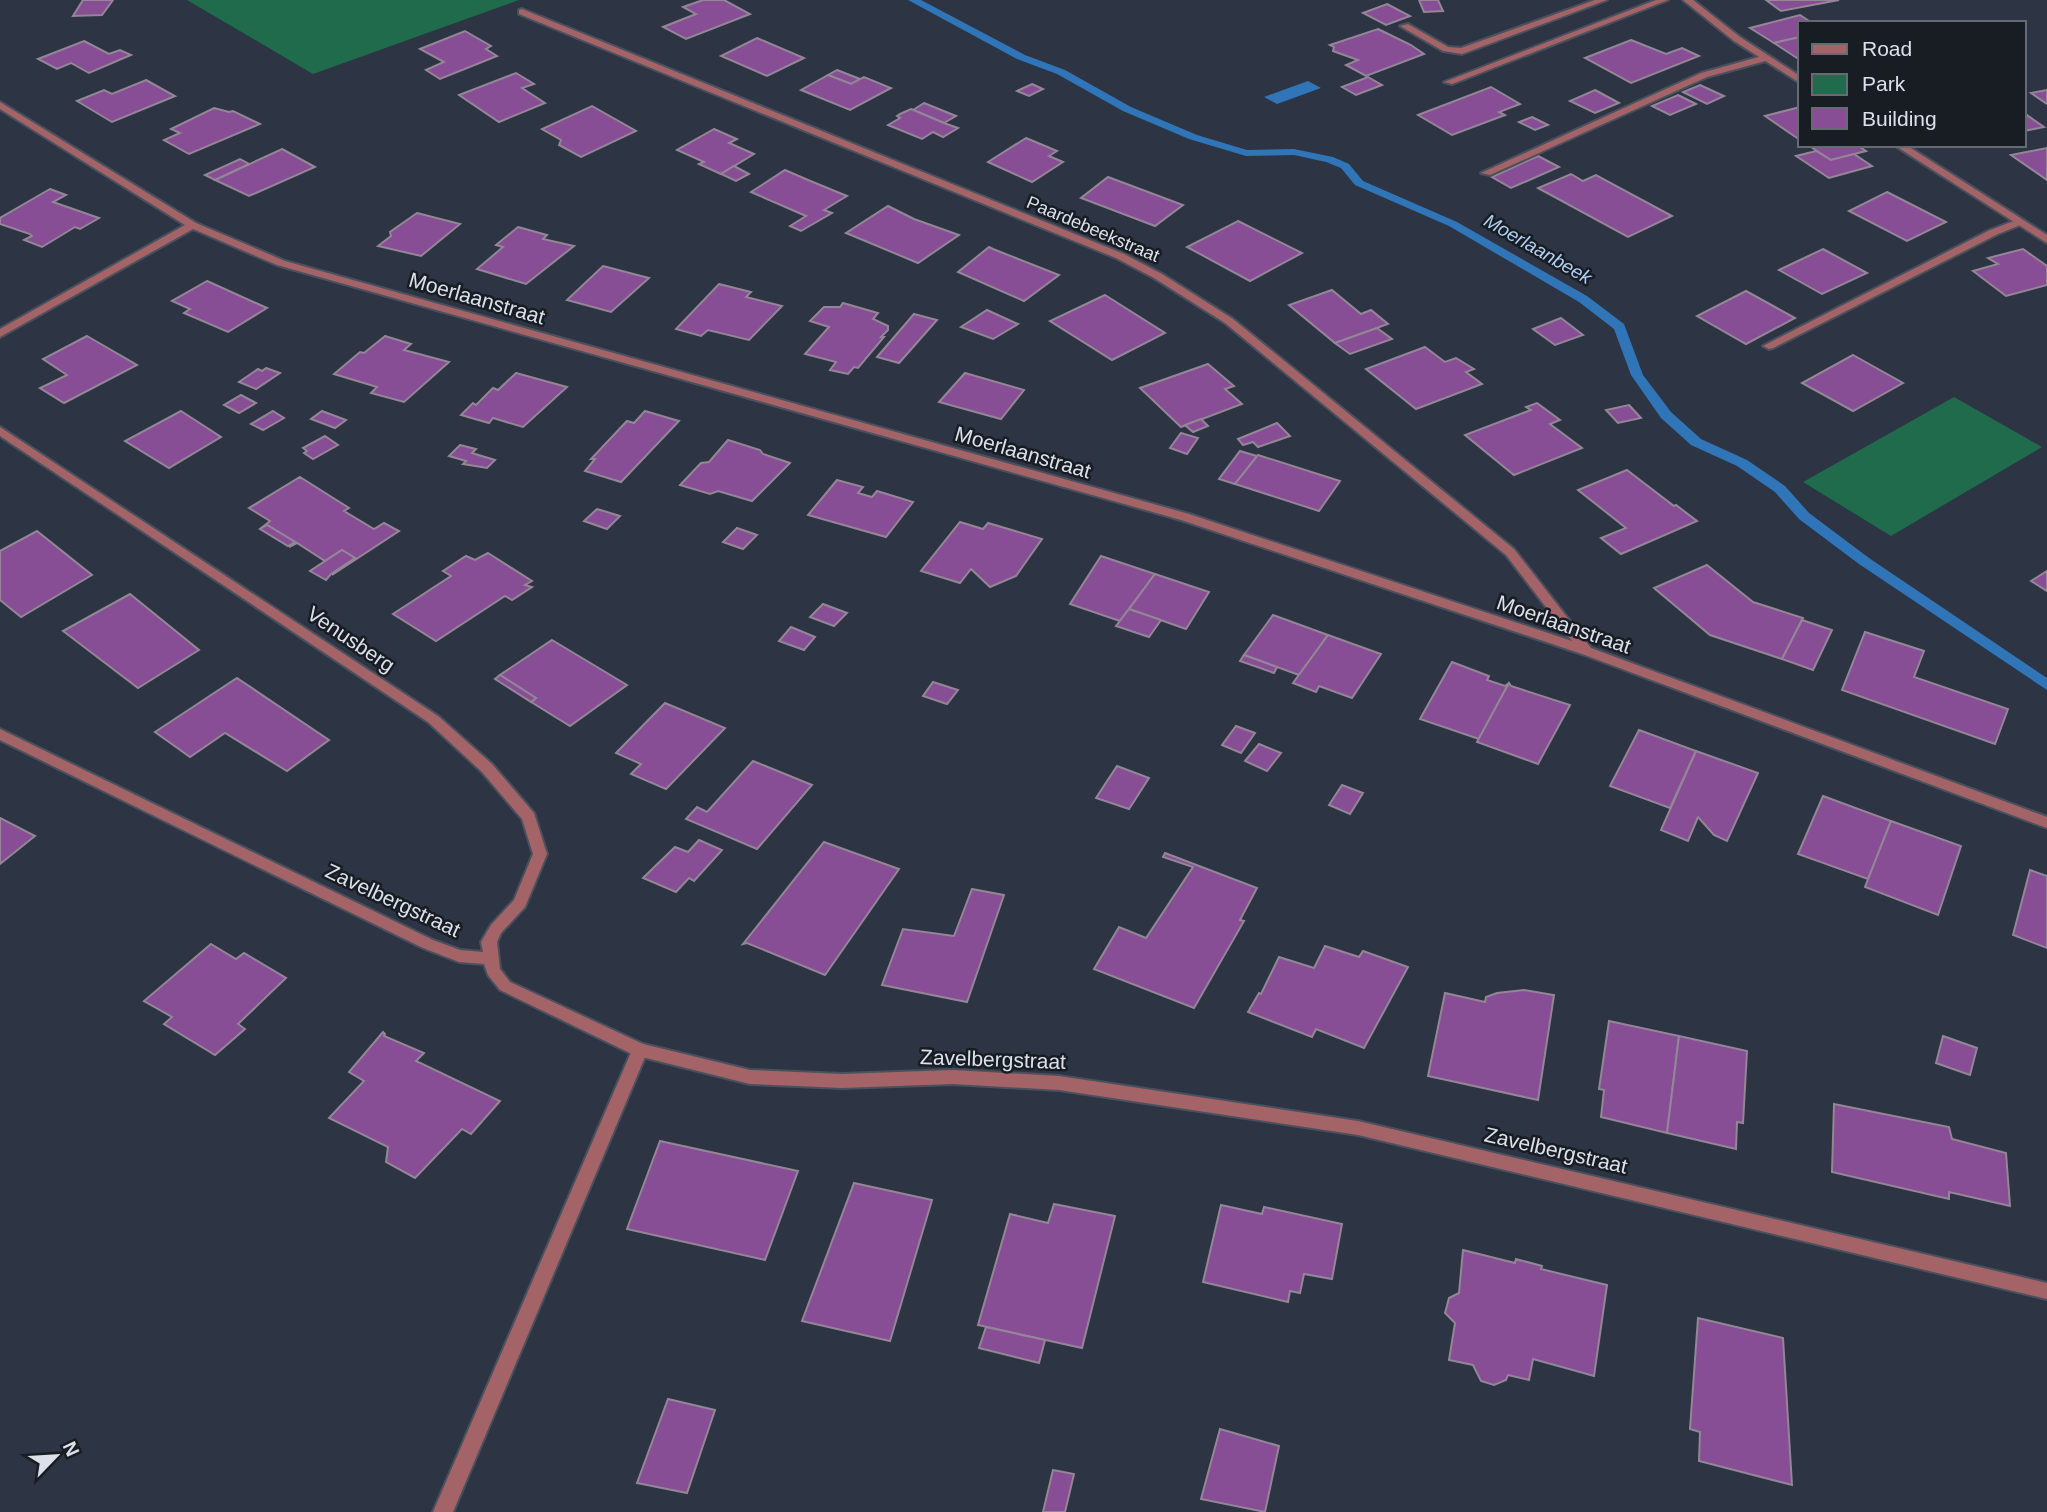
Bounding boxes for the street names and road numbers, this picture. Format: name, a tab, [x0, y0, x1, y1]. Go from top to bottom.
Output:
street label: Paardebeekstraat	[1024, 192, 1162, 266]
street label: Moerlaanstraat	[407, 268, 548, 328]
street label: Moerlaanstraat	[953, 422, 1094, 482]
street label: Moerlaanstraat	[1494, 590, 1634, 658]
street label: Venusberg	[303, 601, 399, 677]
street label: Zavelbergstraat	[322, 859, 464, 941]
street label: Zavelbergstraat	[920, 1045, 1066, 1073]
street label: Zavelbergstraat	[1482, 1122, 1630, 1178]

